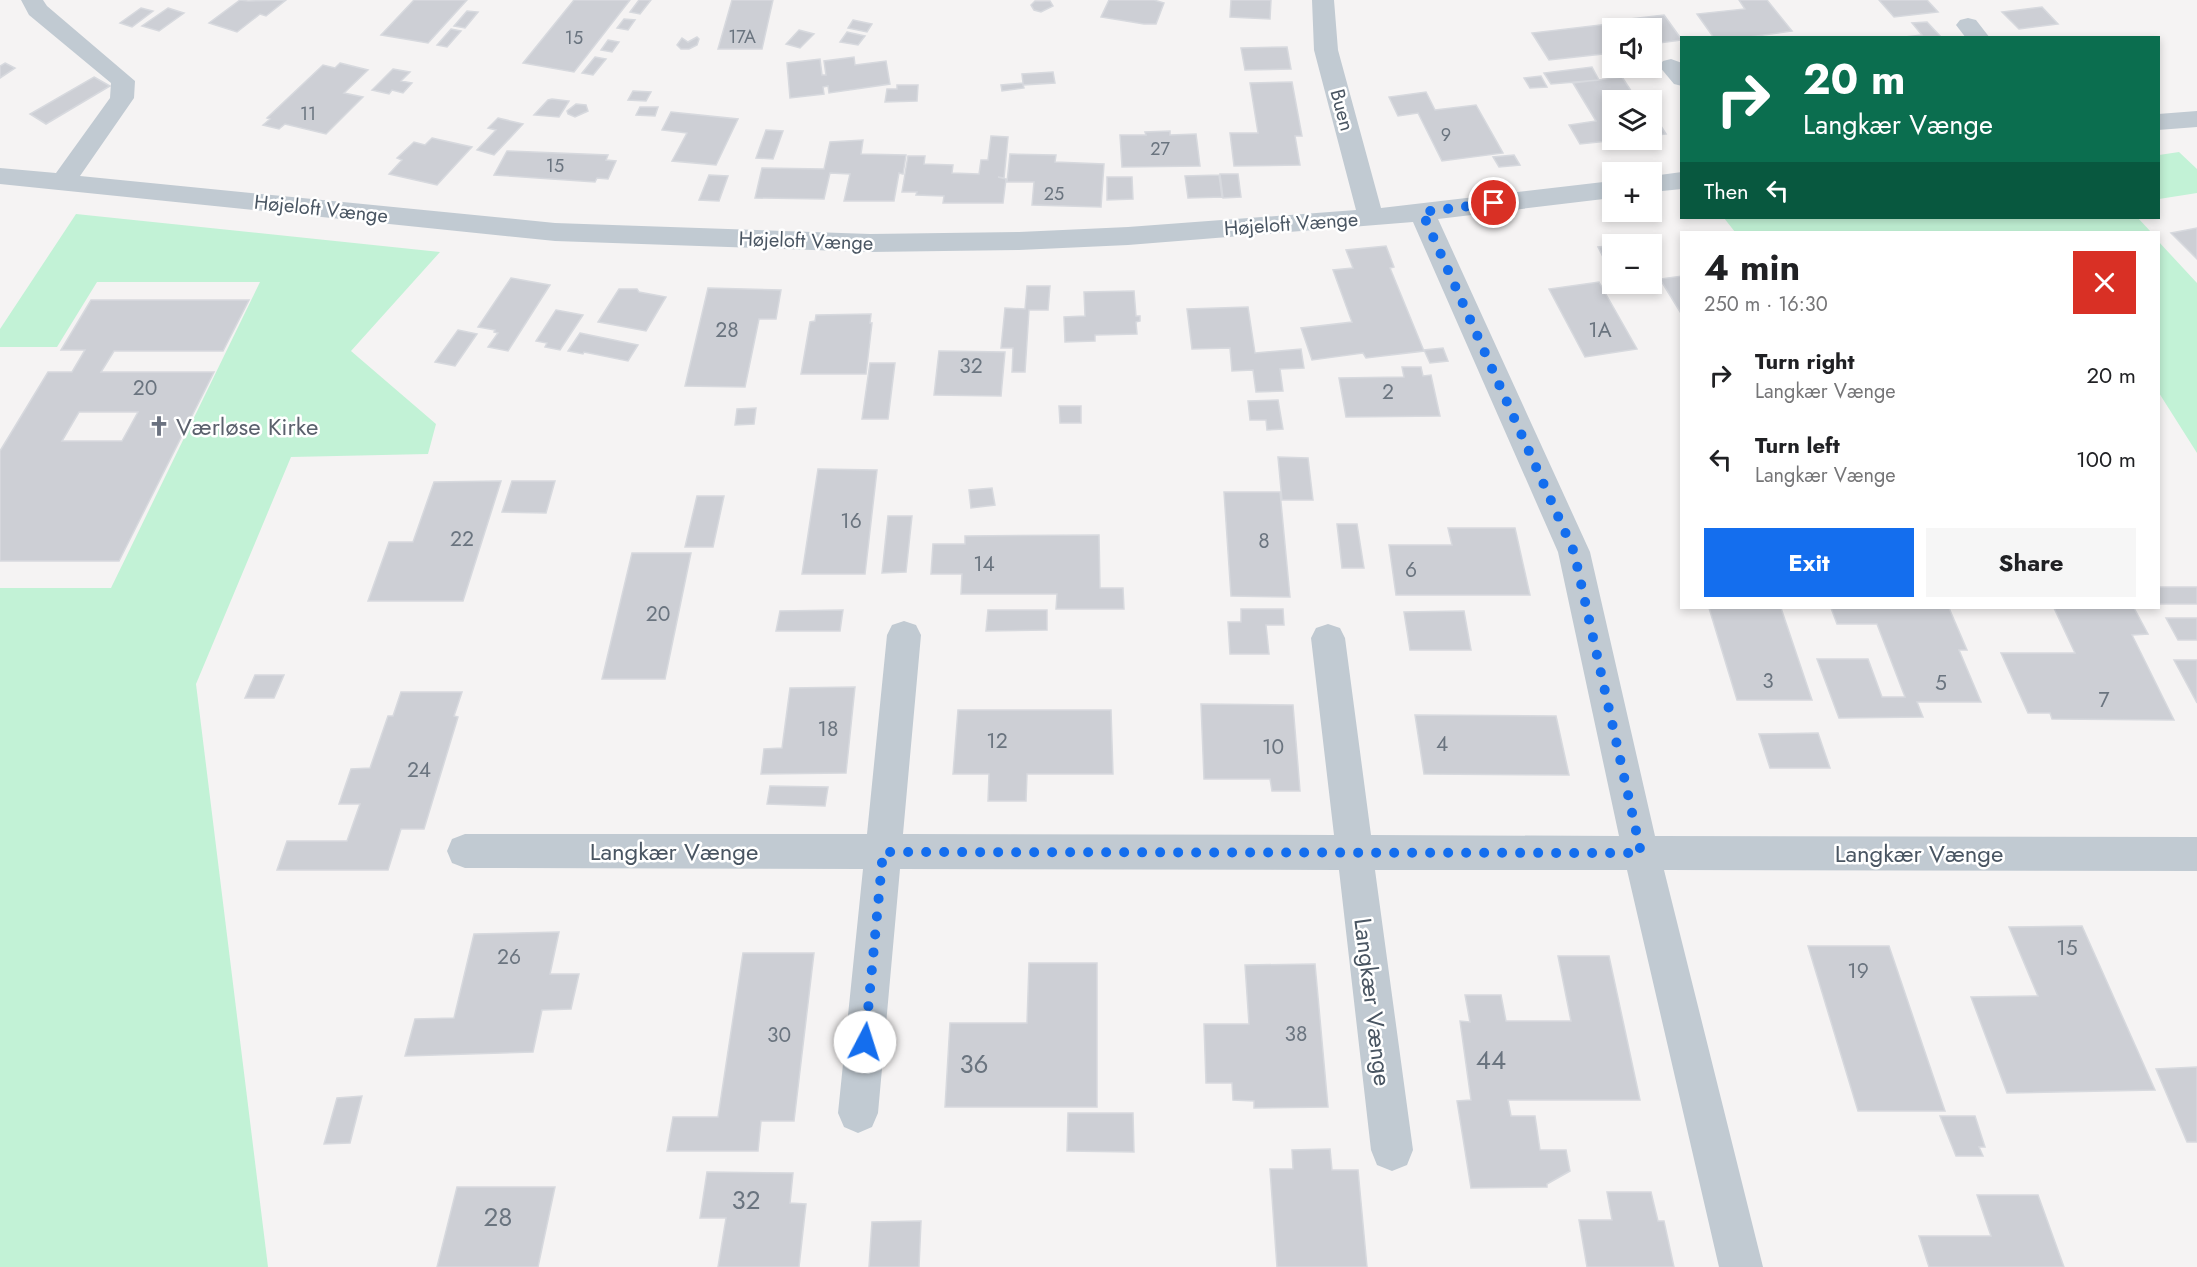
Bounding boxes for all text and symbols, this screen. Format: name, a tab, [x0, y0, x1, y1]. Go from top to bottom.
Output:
map controls	[1602, 18, 1662, 294]
button: sound	[1602, 18, 1662, 78]
house number: 17A	[728, 24, 756, 50]
house number: 15	[565, 25, 583, 51]
text: 20 m	[1803, 49, 1905, 110]
icon: right	[1704, 60, 1782, 138]
street label: Buen	[1322, 86, 1362, 134]
button: layers	[1602, 90, 1662, 150]
house number: 11	[300, 101, 316, 127]
text: Langkær Vænge	[1803, 105, 1993, 144]
house number: 9	[1441, 122, 1451, 148]
house number: 27	[1150, 136, 1170, 162]
house number: 15	[546, 153, 564, 179]
button: +	[1602, 162, 1662, 222]
icon: left	[1761, 174, 1794, 207]
text: Then	[1704, 175, 1749, 207]
pin	[1468, 177, 1519, 228]
house number: 25	[1044, 181, 1064, 207]
icon: arrive	[1477, 186, 1510, 219]
street label: Højeloft Vænge	[253, 188, 389, 230]
street label: Højeloft Vænge	[1223, 205, 1359, 243]
street label: Højeloft Vænge	[738, 224, 874, 258]
button: −	[1602, 234, 1662, 294]
text: 4 min	[1704, 241, 1800, 293]
button: close	[2073, 251, 2136, 314]
text: 250 m · 16:30	[1704, 290, 1828, 319]
house number: 28	[715, 315, 739, 345]
house number: 1A	[1588, 315, 1612, 345]
text: Turn right	[1755, 345, 1855, 377]
house number: 32	[959, 351, 983, 381]
icon: right	[1704, 359, 1737, 392]
text: 20 m	[2087, 359, 2136, 391]
house number: 20	[133, 373, 157, 403]
house number: 2	[1382, 377, 1394, 407]
text: Langkær Vænge	[1755, 377, 1896, 406]
place label: Værløse Kirke	[176, 409, 318, 444]
church icon: Værløse Kirke	[147, 414, 171, 438]
text: Turn left	[1755, 429, 1840, 461]
icon: left	[1704, 443, 1737, 476]
text: 100 m	[2076, 443, 2136, 475]
text: Langkær Vænge	[1755, 461, 1896, 490]
house number: 16	[840, 506, 862, 536]
house number: 22	[450, 524, 474, 554]
house number: 8	[1258, 526, 1270, 556]
button: Exit	[1704, 528, 1914, 597]
button: Share	[1926, 528, 2136, 597]
house number: 14	[973, 549, 995, 579]
house number: 6	[1405, 555, 1417, 585]
house number: 20	[646, 599, 670, 629]
house number: 3	[1762, 666, 1774, 696]
house number: 5	[1935, 668, 1947, 698]
house number: 7	[2098, 685, 2110, 715]
house number: 18	[818, 714, 838, 744]
house number: 12	[986, 726, 1008, 756]
house number: 4	[1436, 729, 1448, 759]
house number: 10	[1262, 732, 1284, 762]
house number: 24	[407, 755, 431, 785]
street label: Langkær Vænge	[590, 834, 758, 869]
street label: Langkær Vænge	[1835, 836, 2003, 871]
street label: Langkær Vænge	[1345, 916, 1401, 1088]
house number: 15	[2056, 933, 2078, 963]
house number: 26	[497, 942, 521, 972]
house number: 19	[1847, 956, 1869, 986]
position arrow	[833, 1010, 897, 1074]
house number: 38	[1285, 1019, 1307, 1049]
house number: 30	[767, 1020, 791, 1050]
house number: 44	[1476, 1041, 1506, 1079]
house number: 36	[959, 1045, 989, 1083]
house number: 32	[732, 1181, 761, 1219]
house number: 28	[484, 1198, 513, 1236]

